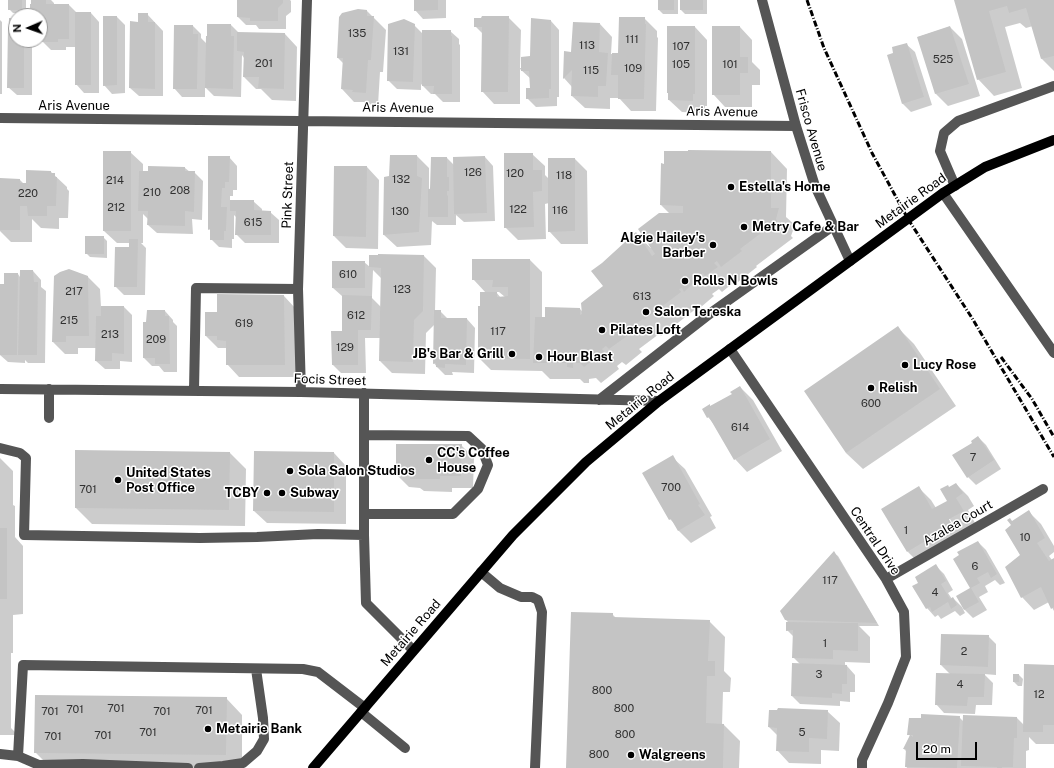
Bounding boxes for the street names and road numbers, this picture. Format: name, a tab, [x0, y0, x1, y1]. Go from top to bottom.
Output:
street label: Frisco Avenue	[792, 87, 830, 173]
street label: Aris Avenue	[38, 98, 110, 114]
street label: Aris Avenue	[362, 100, 434, 116]
street label: Aris Avenue	[686, 104, 758, 120]
street label: Pink Street	[279, 161, 297, 229]
street label: Metairie Road	[873, 170, 949, 232]
street label: Metairie Road	[603, 369, 677, 433]
street label: Focis Street	[293, 371, 367, 389]
street label: Azalea Court	[920, 497, 996, 549]
street label: Central Drive	[846, 504, 904, 578]
street label: Metairie Road	[378, 596, 444, 670]

